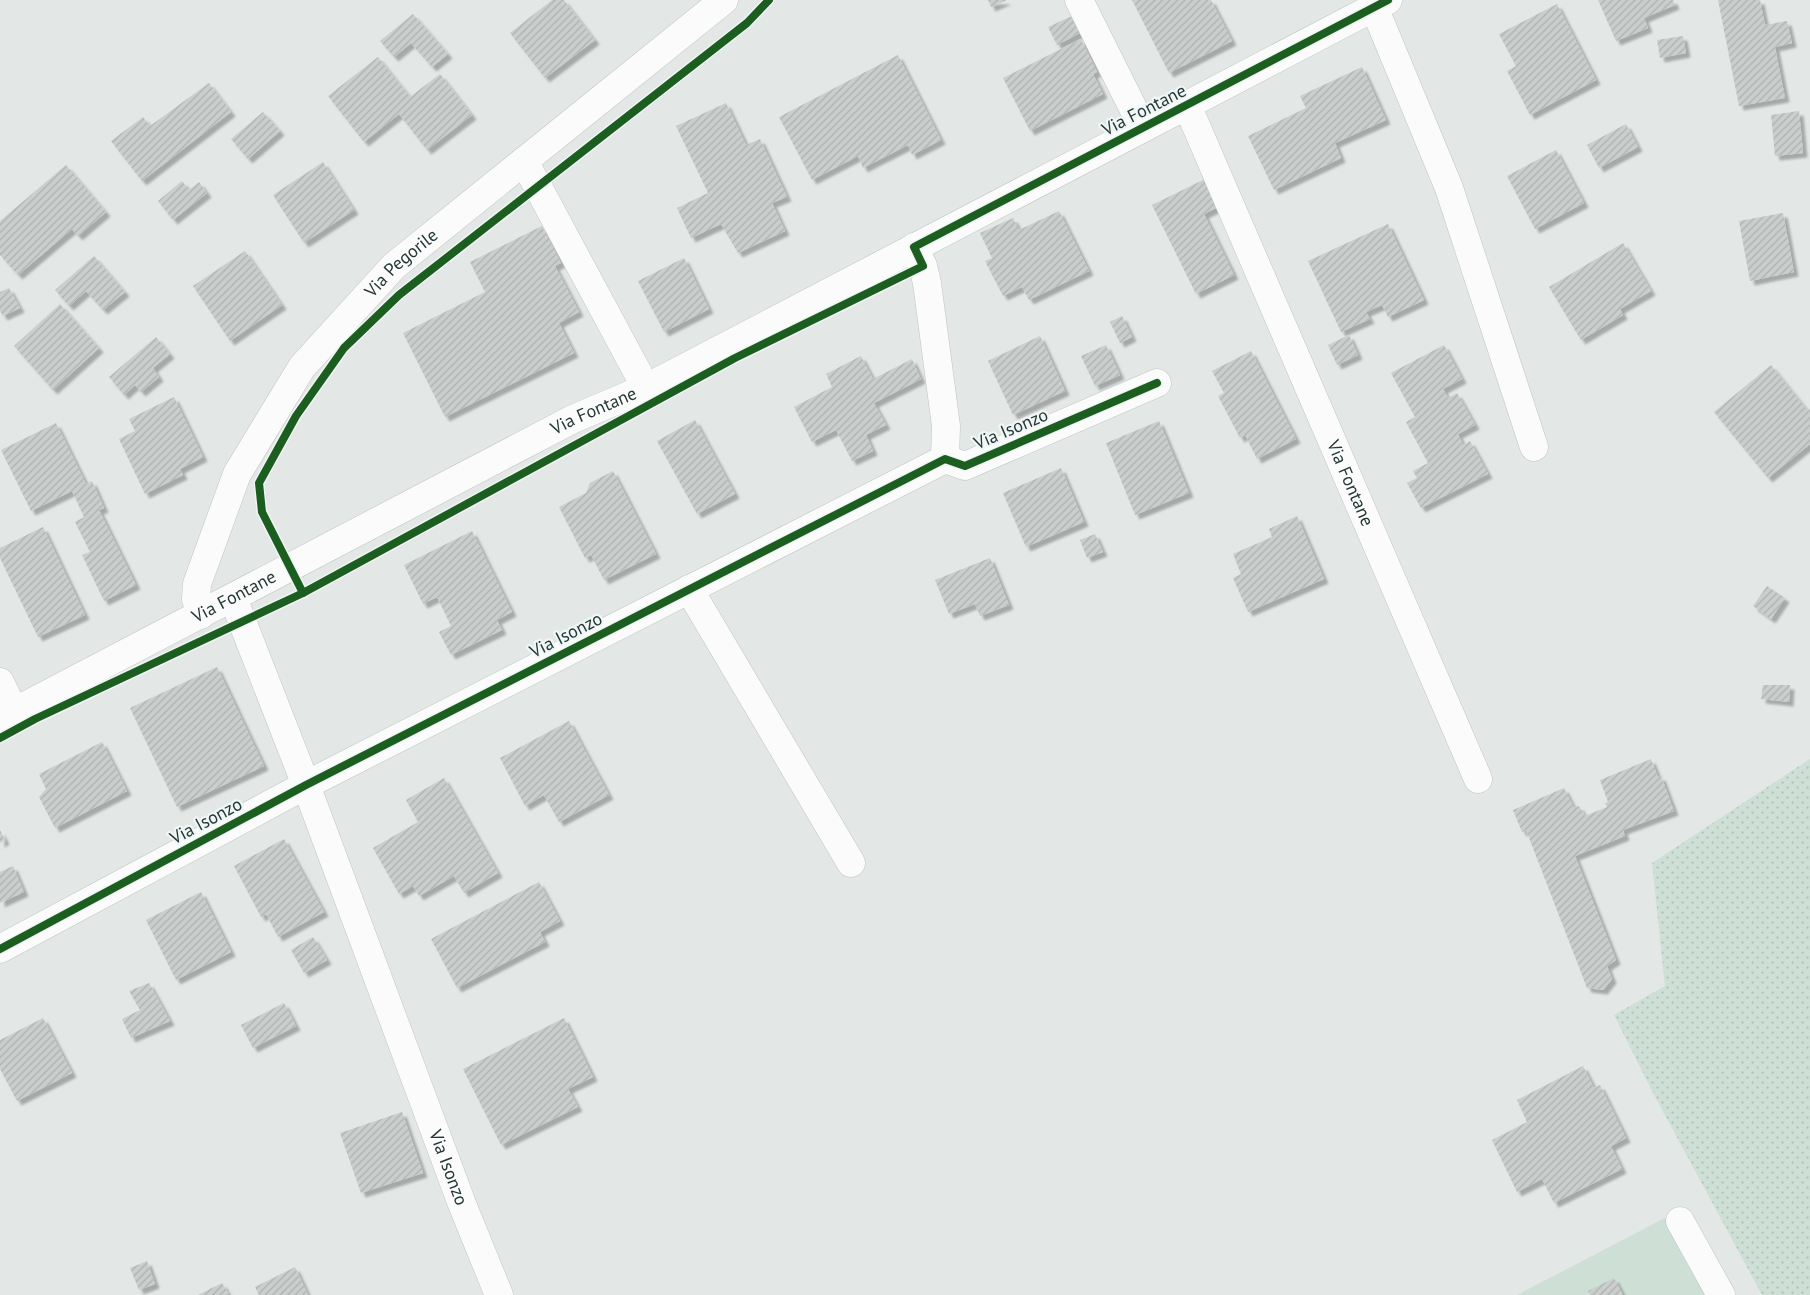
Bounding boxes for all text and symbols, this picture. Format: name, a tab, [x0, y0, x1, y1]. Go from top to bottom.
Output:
street label: Via Fontane	[1097, 79, 1190, 141]
street label: Via Pegorile	[358, 223, 442, 303]
street label: Via Fontane	[546, 381, 640, 440]
street label: Via Isonzo	[969, 403, 1051, 455]
street label: Via Fontane	[1322, 435, 1380, 530]
street label: Via Fontane	[187, 565, 280, 628]
street label: Via Isonzo	[525, 606, 606, 663]
street label: Via Isonzo	[165, 792, 246, 850]
street label: Via Isonzo	[424, 1126, 473, 1208]

